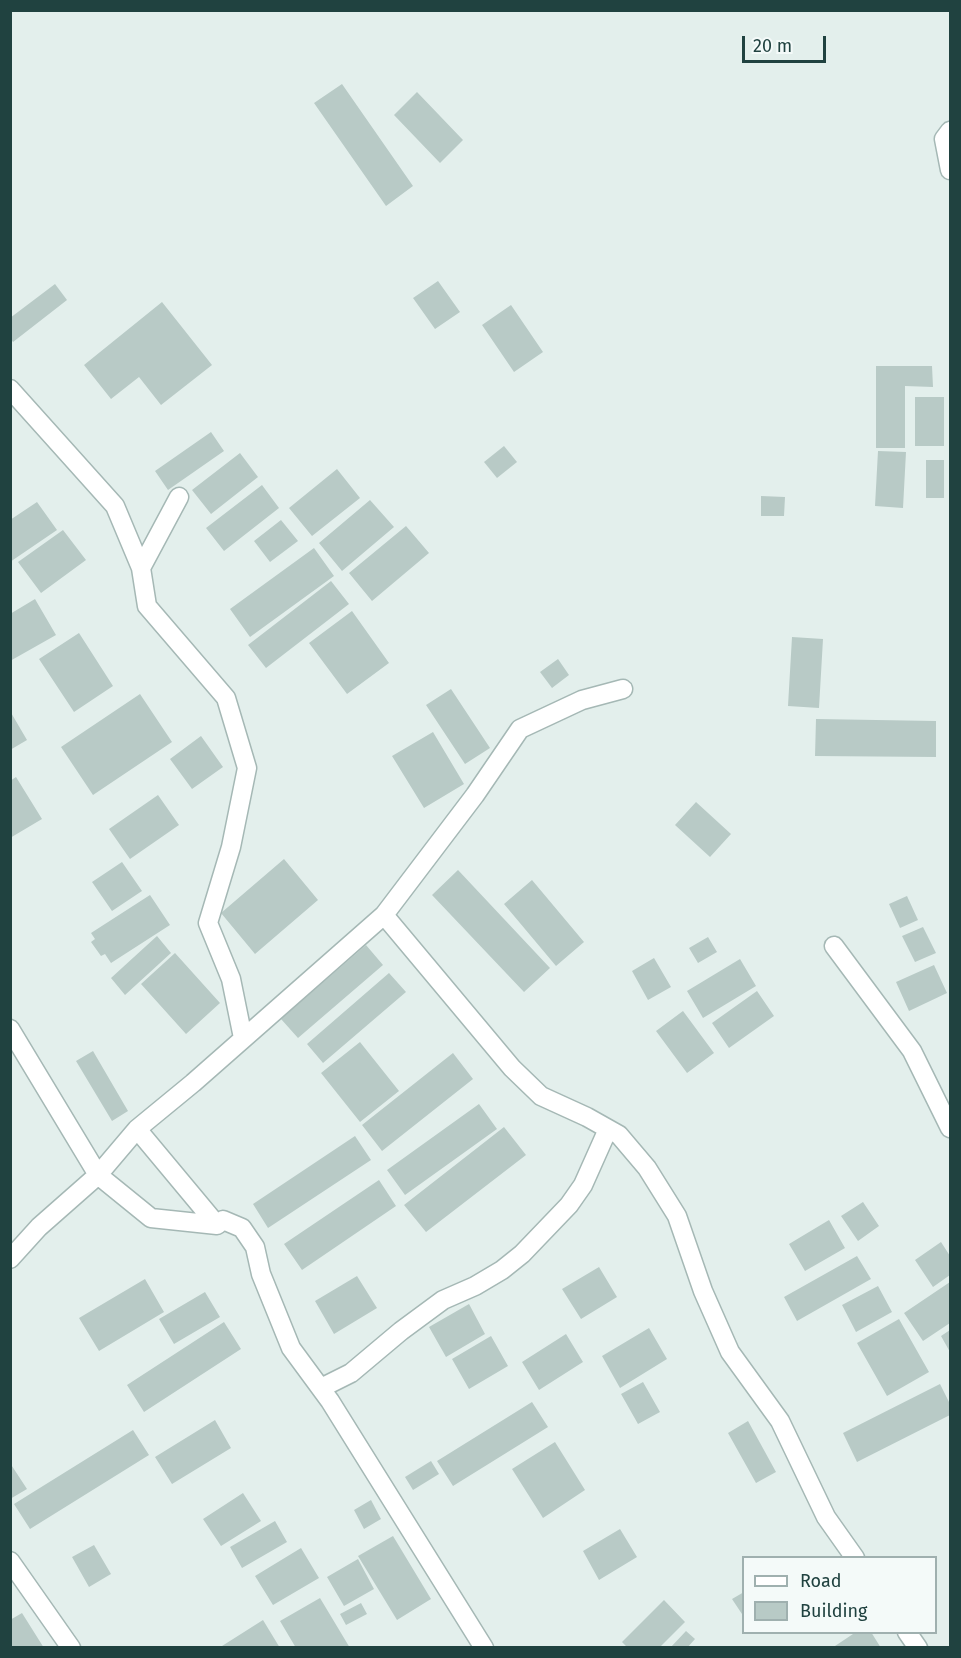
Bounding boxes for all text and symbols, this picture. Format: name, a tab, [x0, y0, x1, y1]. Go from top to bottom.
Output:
scale bar	[745, 24, 829, 62]
text: 20 m	[753, 35, 792, 57]
legend	[742, 1556, 937, 1634]
text: Road	[800, 1570, 842, 1592]
text: Building	[800, 1600, 867, 1622]

